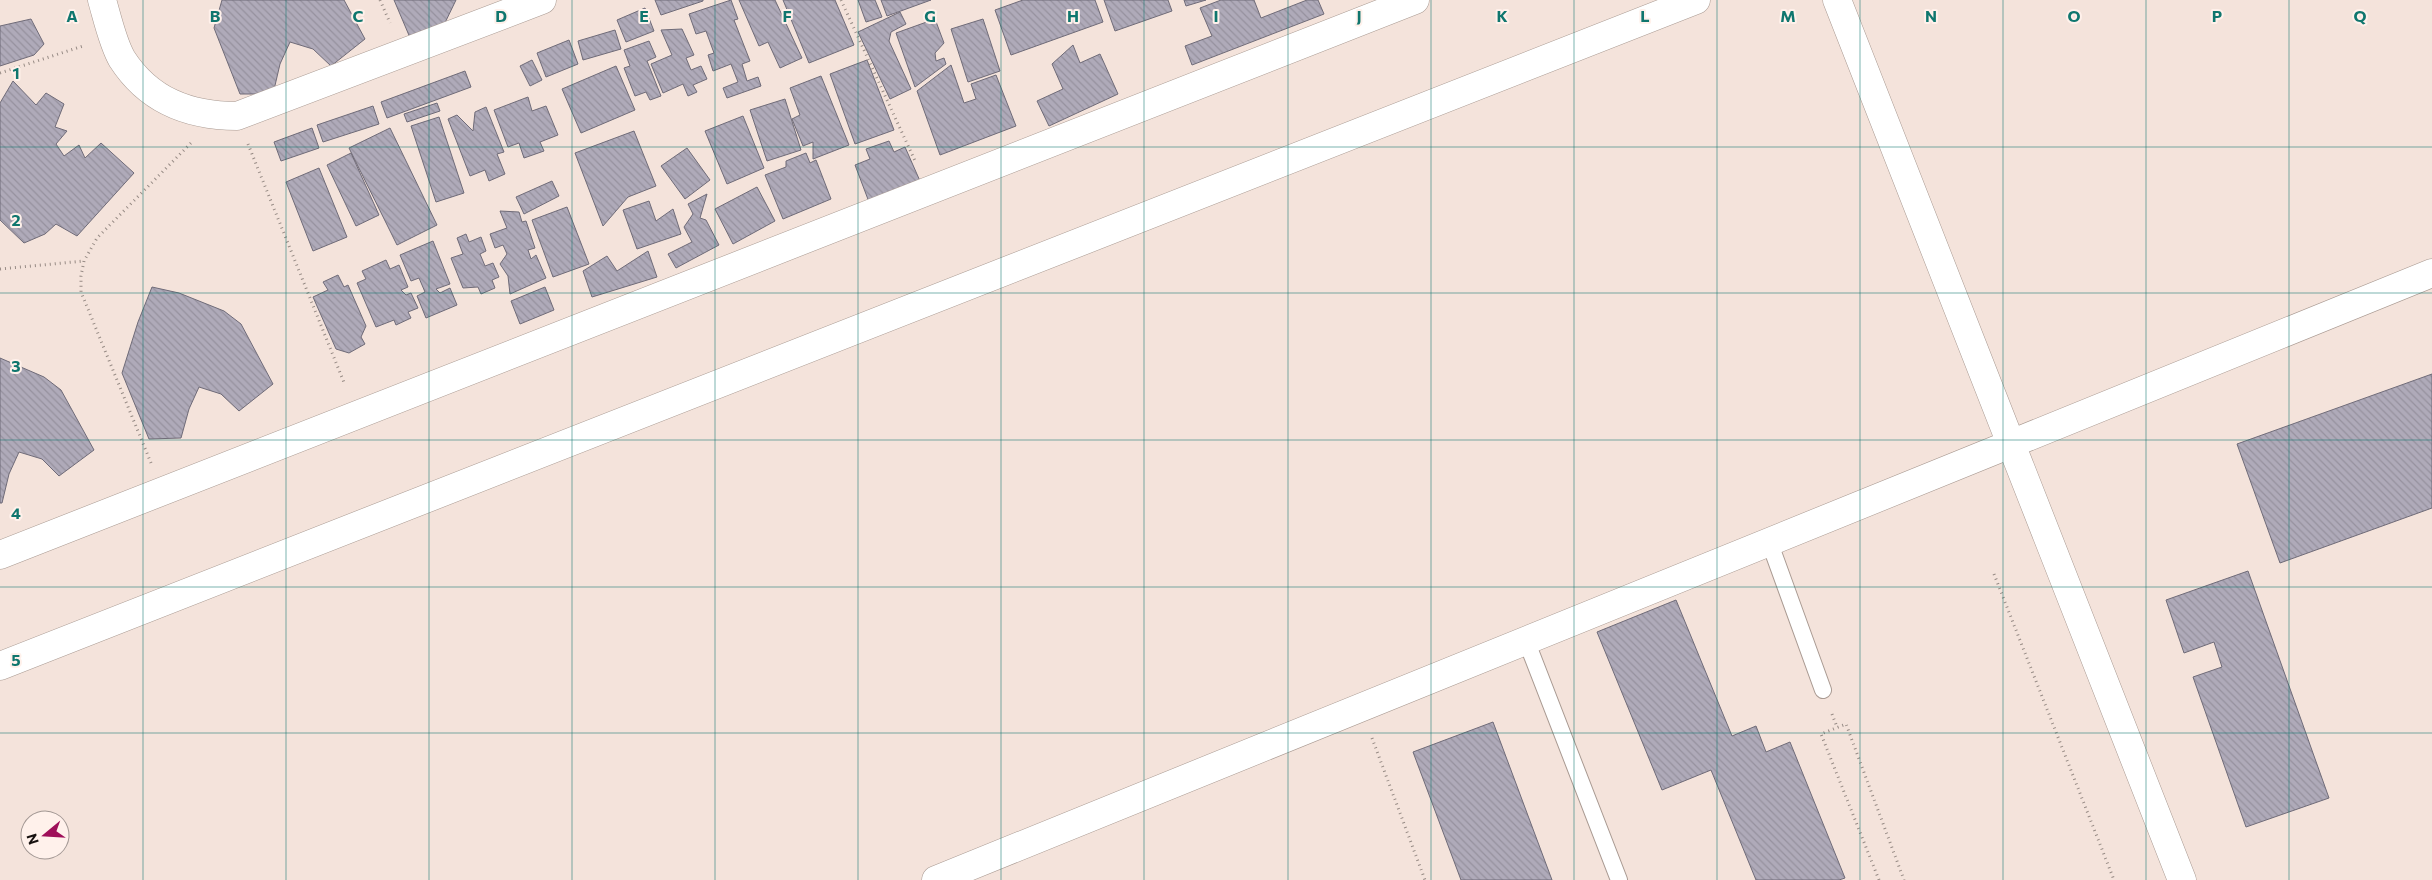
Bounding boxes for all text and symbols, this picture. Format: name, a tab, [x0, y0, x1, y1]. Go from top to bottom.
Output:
text: A	[66, 6, 78, 25]
text: B	[210, 6, 221, 25]
text: C	[353, 6, 364, 25]
text: D	[495, 6, 507, 25]
text: E	[639, 6, 649, 25]
text: F	[782, 6, 792, 25]
text: G	[924, 6, 936, 25]
text: H	[1067, 6, 1079, 25]
text: I	[1213, 6, 1219, 25]
text: J	[1356, 6, 1362, 25]
text: K	[1496, 6, 1508, 25]
text: L	[1640, 6, 1650, 25]
text: M	[1780, 6, 1796, 25]
text: N	[1925, 6, 1937, 25]
text: O	[2067, 6, 2081, 25]
text: P	[2212, 6, 2222, 25]
text: Q	[2353, 6, 2367, 25]
text: 1	[12, 63, 20, 82]
text: 2	[11, 210, 21, 229]
text: 3	[11, 356, 21, 375]
text: 4	[11, 503, 21, 522]
text: 5	[11, 650, 21, 669]
north arrow	[20, 810, 70, 860]
text: N	[22, 832, 42, 847]

